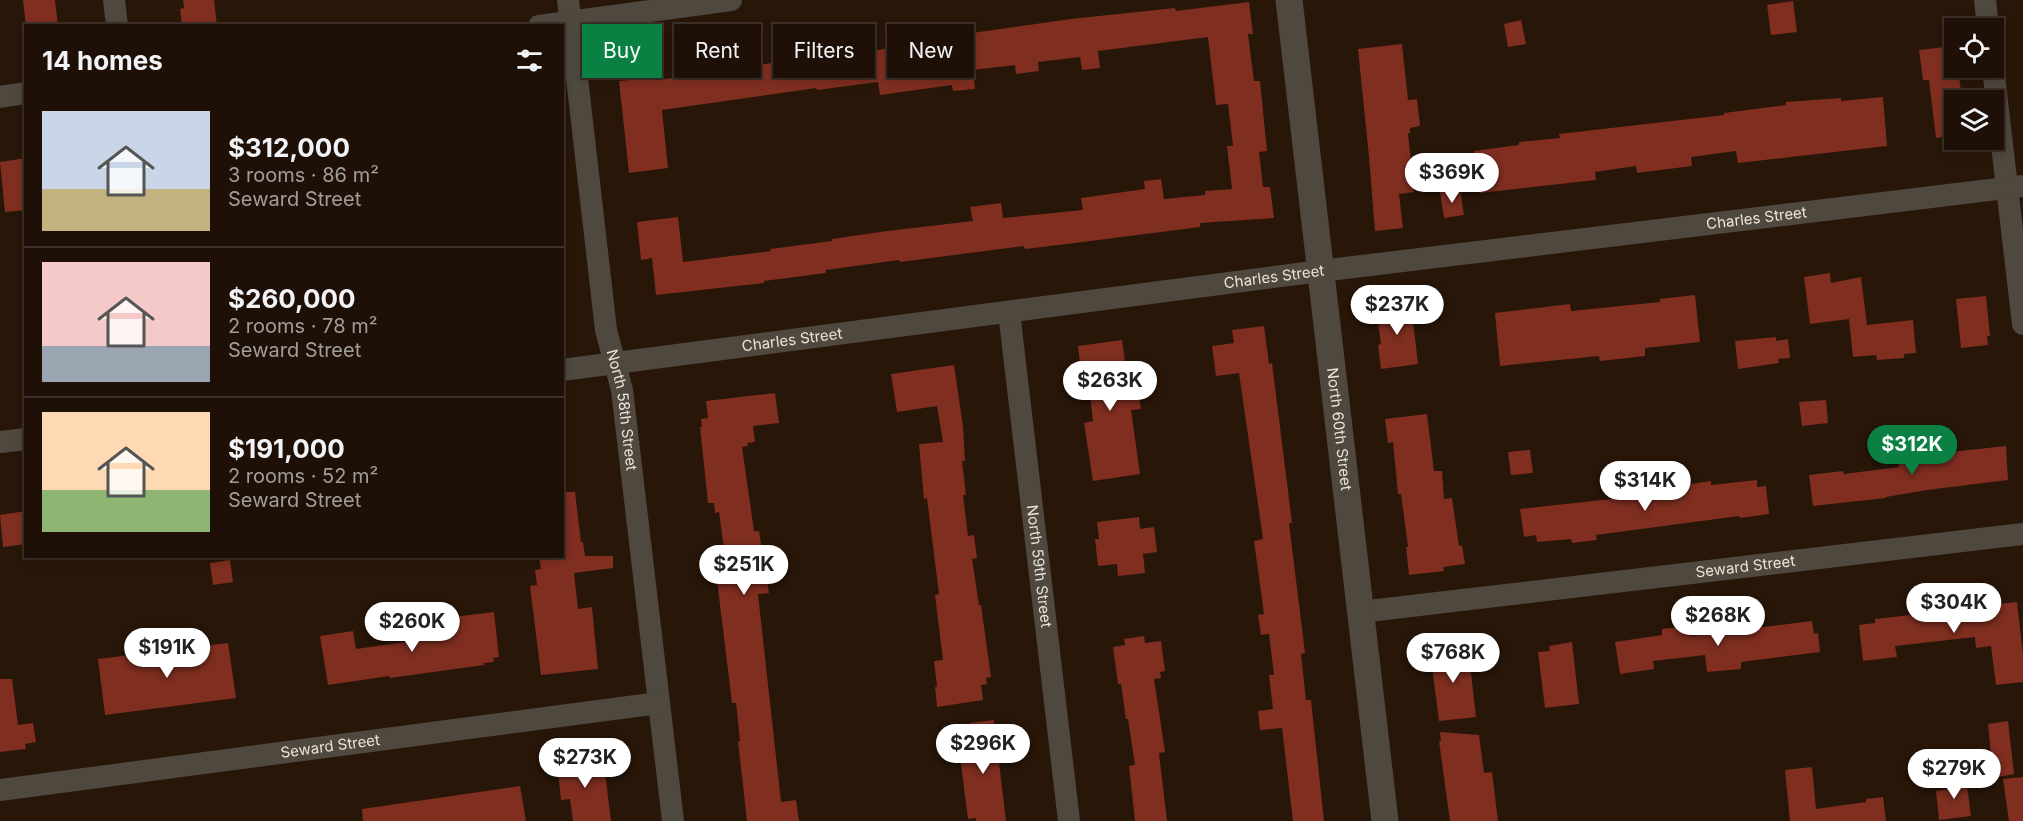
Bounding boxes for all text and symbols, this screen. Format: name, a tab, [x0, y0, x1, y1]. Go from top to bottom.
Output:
map controls	[1944, 18, 2004, 150]
button: locate	[1944, 18, 2004, 78]
chip: Buy	[582, 24, 662, 78]
chip: Rent	[674, 24, 761, 78]
chip: Filters	[773, 24, 875, 78]
chip: New	[887, 24, 974, 78]
icon: filters	[513, 44, 546, 77]
text: 14 homes	[42, 45, 163, 76]
button: layers	[1944, 90, 2004, 150]
text: $312,000	[228, 132, 350, 163]
icon: home	[90, 135, 162, 207]
pin: $369K	[1410, 153, 1494, 204]
text: $369K	[1419, 160, 1485, 184]
text: 3 rooms · 86 m²	[228, 163, 379, 187]
text: Seward Street	[228, 187, 361, 211]
street label: Charles Street	[1705, 202, 1808, 233]
street label: Charles Street	[1223, 261, 1325, 292]
text: $260,000	[228, 283, 356, 314]
pin: $237K	[1355, 285, 1439, 336]
icon: home	[90, 286, 162, 358]
text: $237K	[1365, 292, 1429, 316]
text: 2 rooms · 78 m²	[228, 314, 377, 338]
street label: Charles Street	[741, 323, 843, 355]
text: Seward Street	[228, 338, 361, 362]
street label: North 58th Street	[603, 347, 641, 472]
pin: $263K	[1068, 361, 1152, 412]
street label: North 60th Street	[1323, 367, 1356, 492]
text: $263K	[1077, 368, 1143, 392]
pin: $312K	[1870, 425, 1954, 476]
text: $312K	[1881, 432, 1943, 456]
text: $191,000	[228, 433, 345, 464]
icon: home	[90, 436, 162, 508]
pin: $314K	[1603, 461, 1687, 512]
text: 2 rooms · 52 m²	[228, 464, 378, 488]
text: $314K	[1614, 468, 1676, 492]
text: Seward Street	[228, 488, 361, 512]
street label: North 59th Street	[1023, 504, 1056, 629]
pin: $251K	[702, 545, 786, 596]
street label: Seward Street	[1695, 551, 1796, 581]
text: $251K	[713, 552, 775, 576]
pin: $304K	[1912, 583, 1996, 634]
text: $304K	[1920, 590, 1988, 614]
pin: $268K	[1676, 596, 1760, 647]
pin: $260K	[370, 602, 454, 653]
text: $268K	[1685, 603, 1751, 627]
text: $260K	[379, 609, 445, 633]
pin: $191K	[125, 628, 209, 679]
pin: $768K	[1411, 633, 1495, 684]
text: $191K	[138, 635, 196, 659]
text: $768K	[1421, 640, 1485, 664]
pin: $296K	[941, 724, 1025, 775]
street label: Seward Street	[279, 730, 381, 762]
text: $296K	[950, 731, 1016, 755]
pin: $273K	[543, 738, 627, 789]
text: $273K	[553, 745, 617, 769]
pin: $279K	[1912, 749, 1996, 800]
text: $279K	[1922, 756, 1986, 780]

